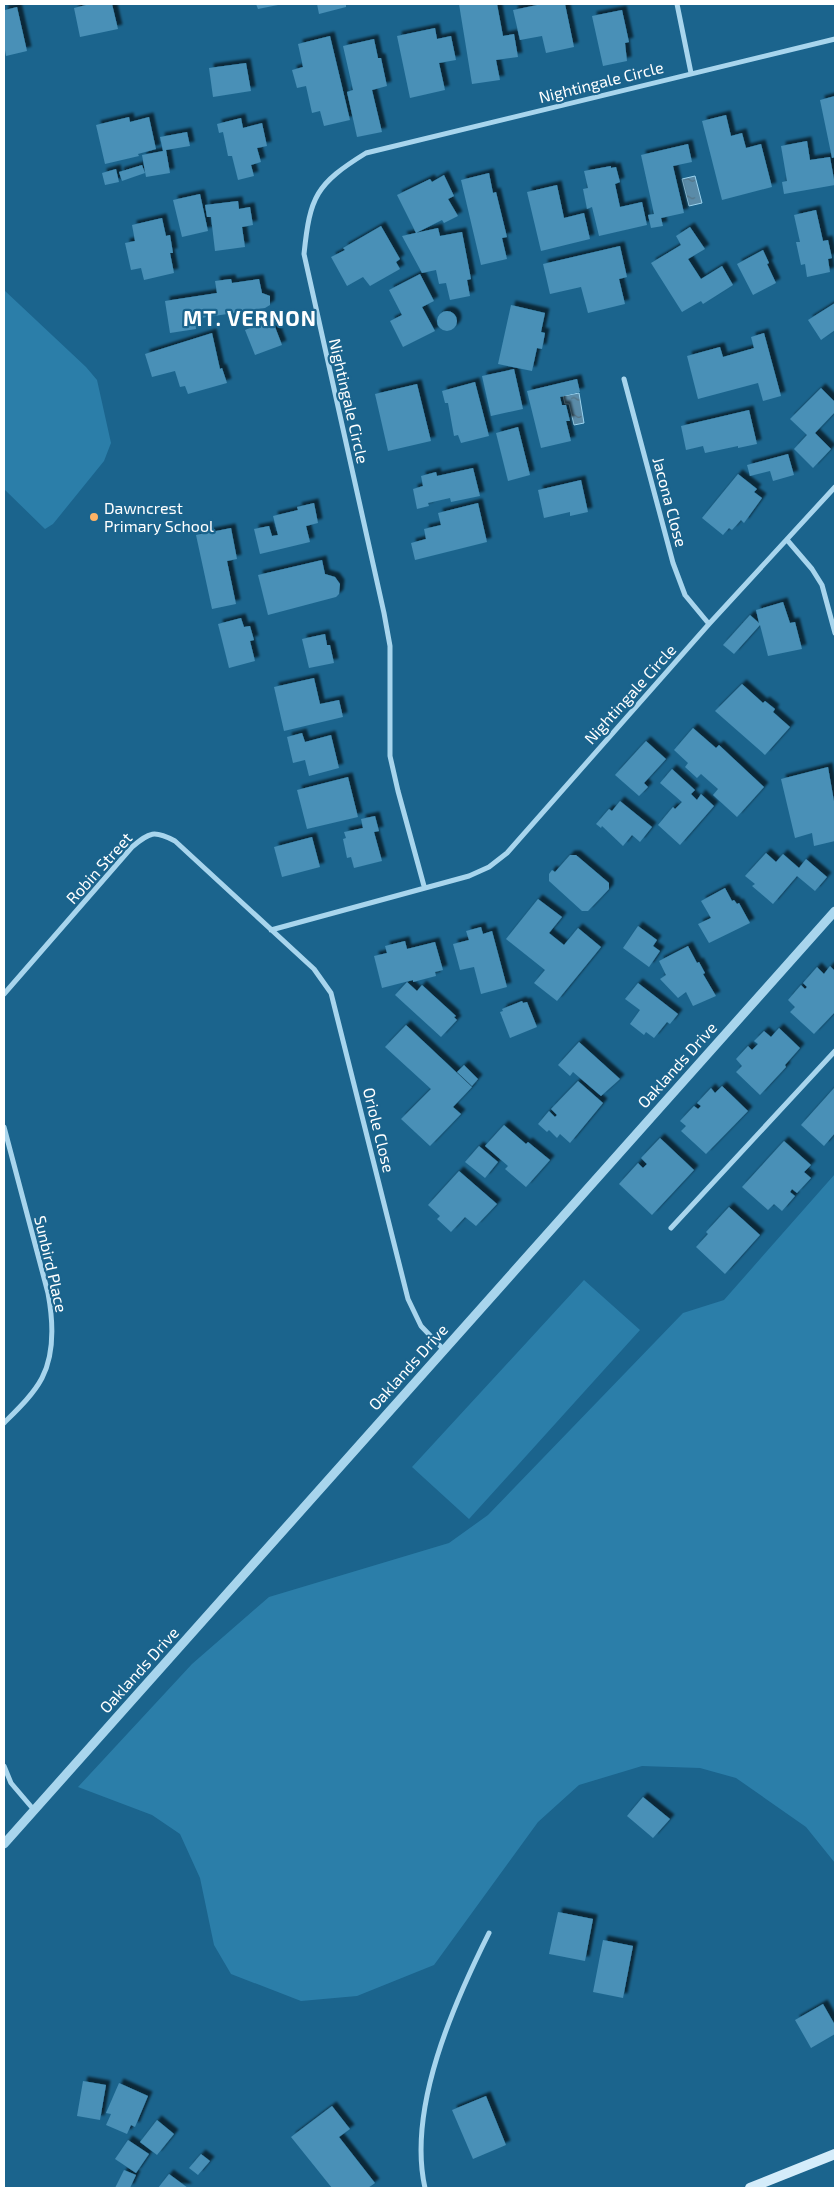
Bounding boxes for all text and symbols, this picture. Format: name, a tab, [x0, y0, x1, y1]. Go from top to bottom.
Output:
street label: Nightingale Circle	[537, 57, 665, 106]
district label: MT. VERNON	[183, 305, 317, 330]
street label: Nightingale Circle	[326, 336, 373, 465]
street label: Jacona Close	[649, 455, 692, 549]
place label: Dawncrest Primary School	[104, 498, 214, 535]
marker: Dawncrest Primary School	[88, 511, 100, 523]
street label: Nightingale Circle	[580, 640, 679, 748]
street label: Robin Street	[62, 828, 136, 907]
street label: Oaklands Drive	[633, 1018, 720, 1112]
street label: Oriole Close	[360, 1085, 399, 1174]
street label: Sunbird Place	[31, 1214, 72, 1314]
street label: Oaklands Drive	[364, 1320, 451, 1414]
street label: Oaklands Drive	[95, 1623, 182, 1717]

